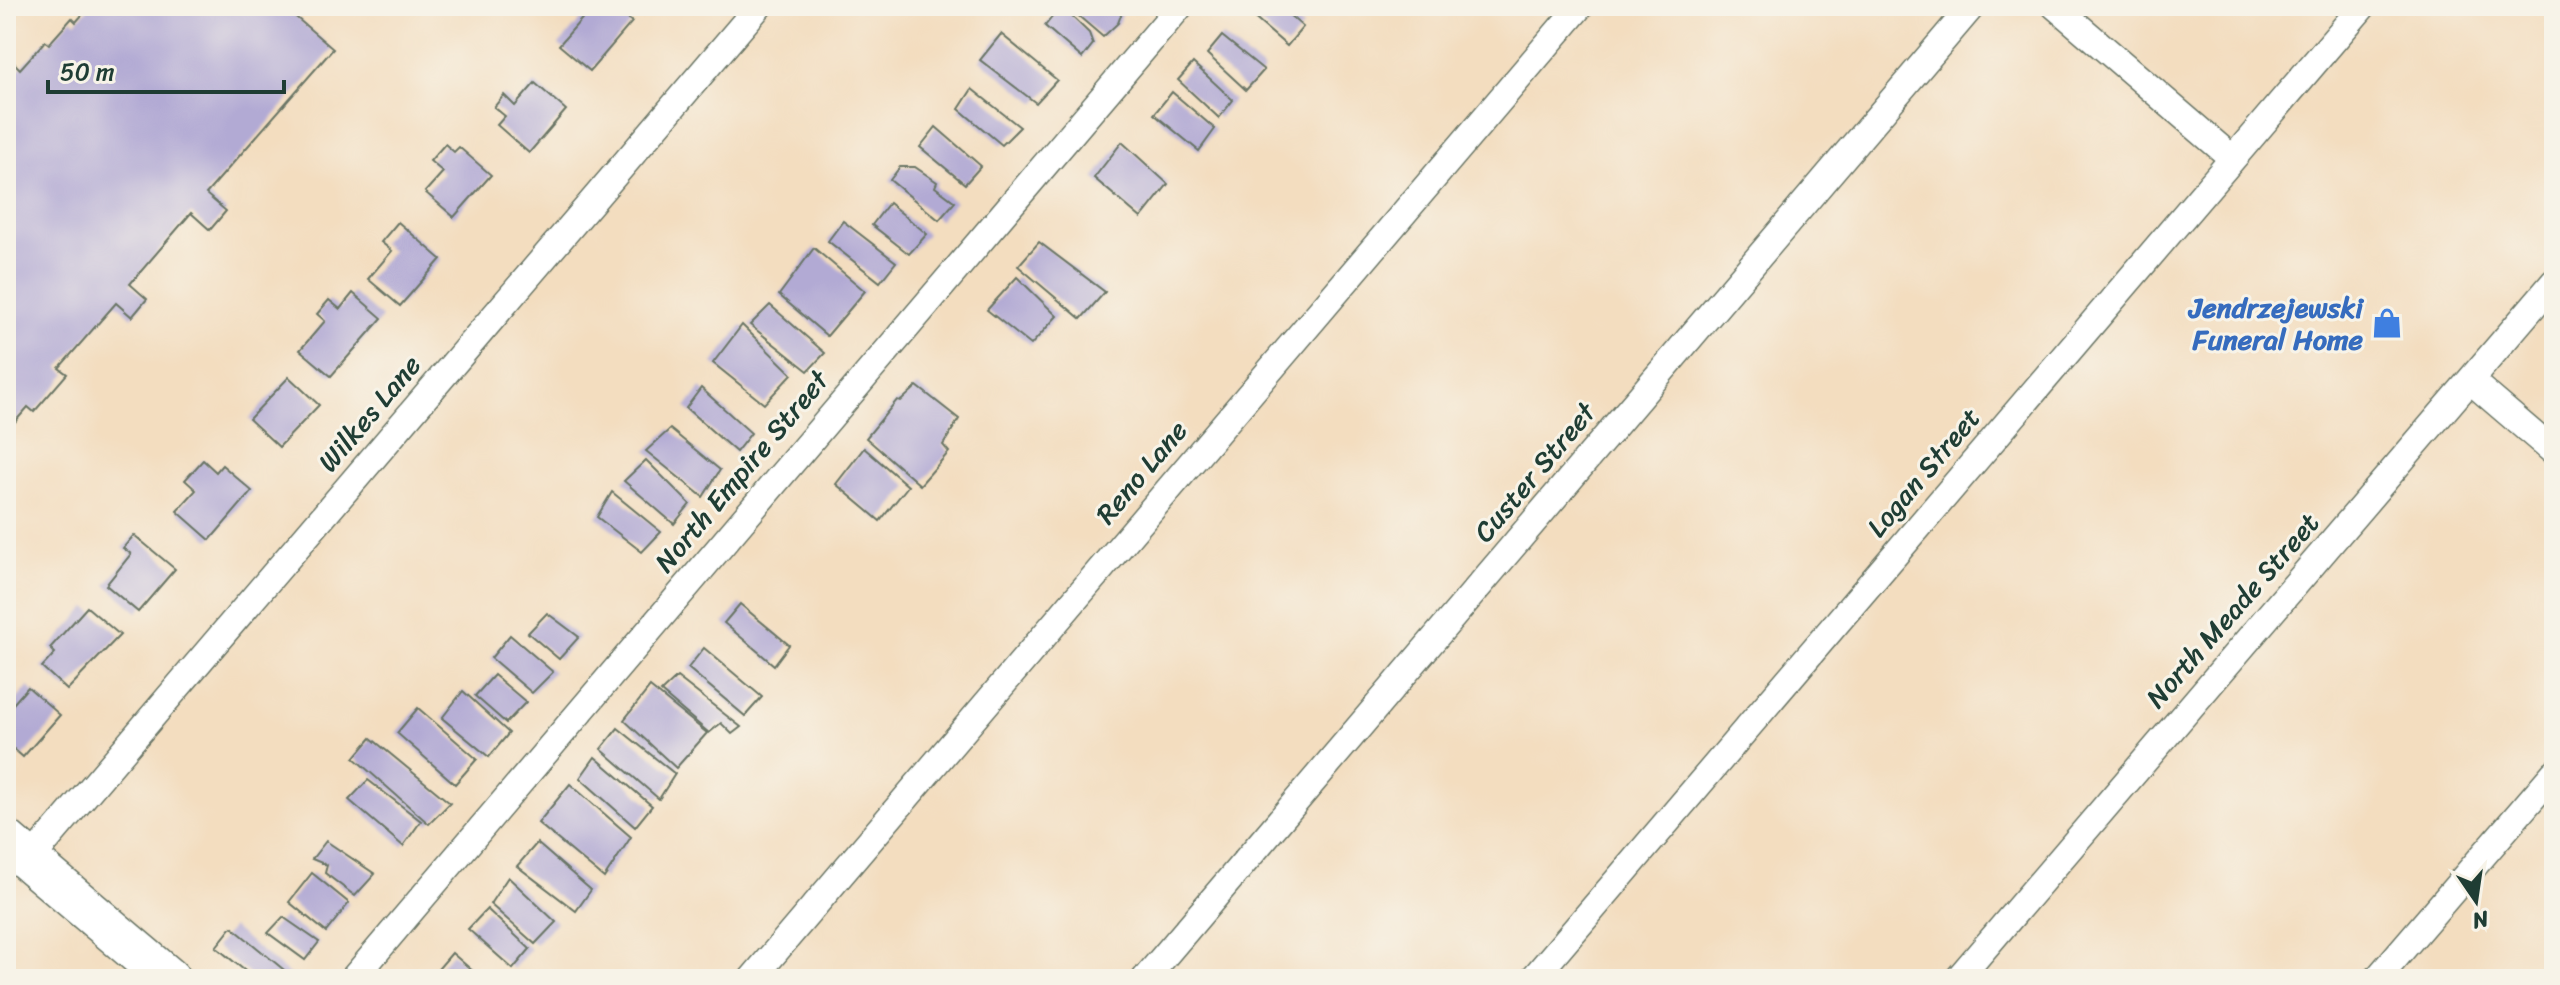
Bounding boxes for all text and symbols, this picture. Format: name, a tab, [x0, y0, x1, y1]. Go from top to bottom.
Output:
scale bar	[48, 44, 284, 94]
text: 50 m	[60, 51, 115, 93]
place label: Jendrzejewski Funeral Home	[2187, 283, 2364, 364]
shop icon: Jendrzejewski Funeral Home	[2370, 306, 2404, 340]
street label: Wilkes Lane	[305, 343, 434, 483]
street label: North Empire Street	[641, 358, 842, 584]
street label: Custer Street	[1461, 390, 1609, 554]
street label: Logan Street	[1854, 396, 1993, 549]
street label: Reno Lane	[1083, 409, 1200, 536]
street label: North Meade Street	[2133, 501, 2332, 720]
north arrow	[2436, 861, 2516, 941]
text: N	[2468, 899, 2493, 941]

